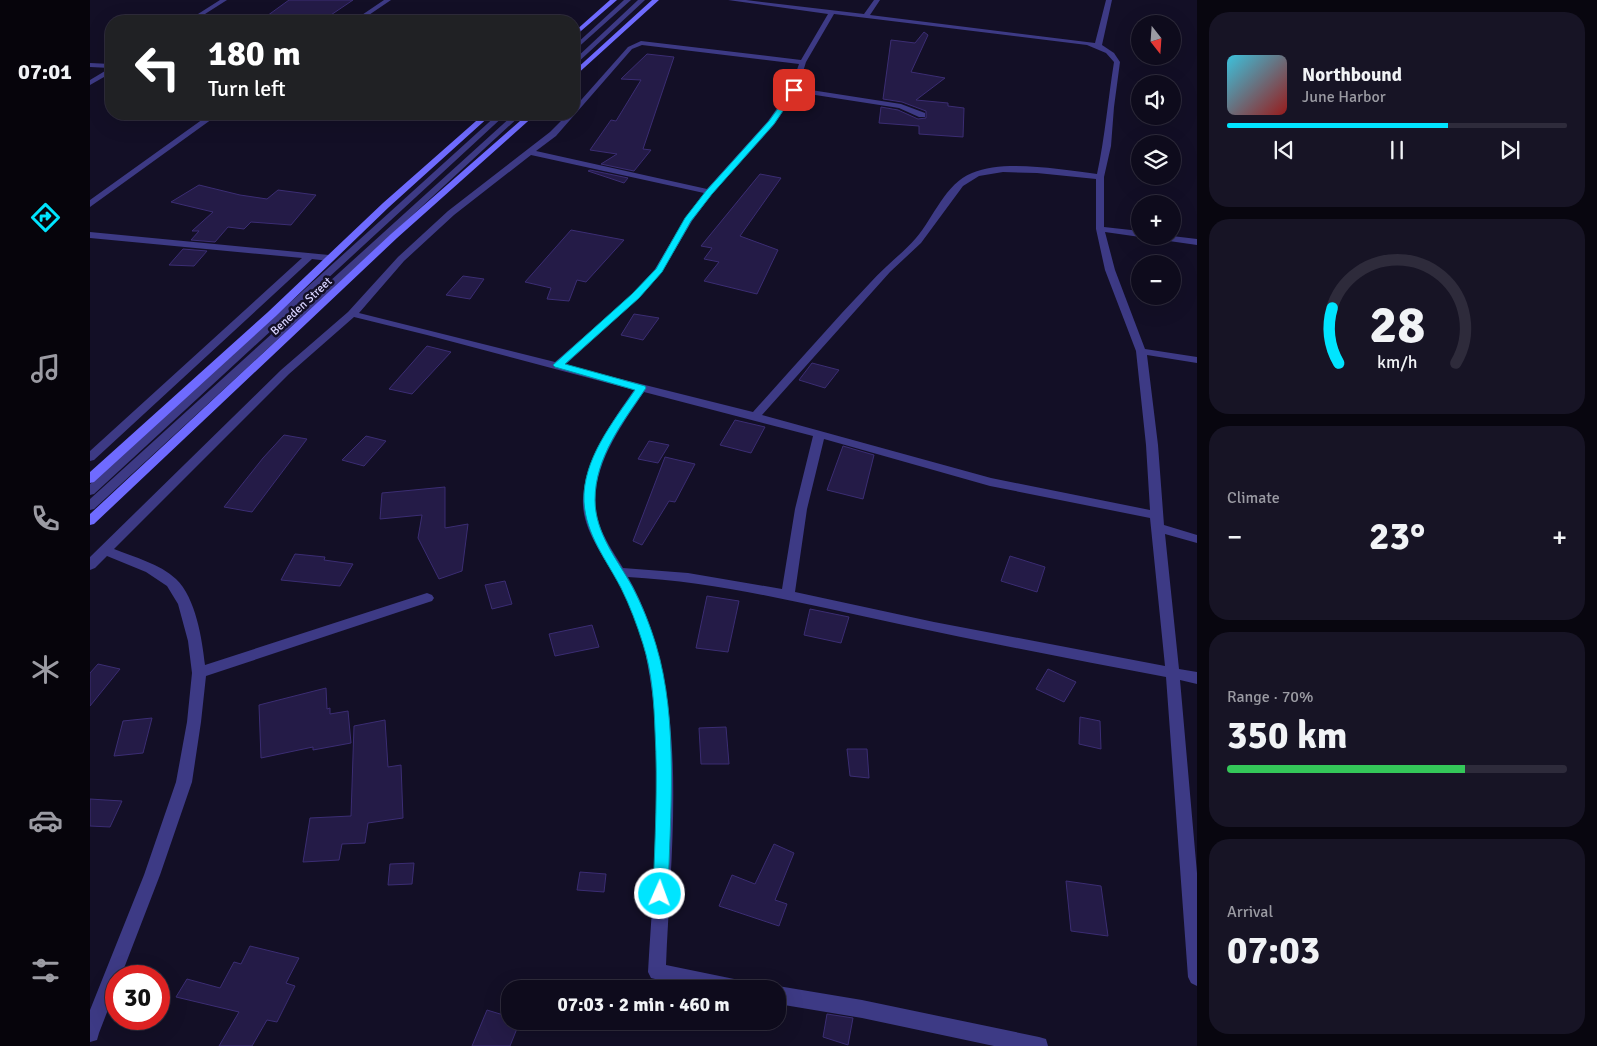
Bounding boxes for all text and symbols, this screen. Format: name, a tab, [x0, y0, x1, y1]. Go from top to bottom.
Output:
north arrow	[1131, 15, 1181, 65]
map controls	[1131, 15, 1181, 305]
text: 180 m	[208, 32, 301, 75]
icon: left	[125, 35, 190, 100]
text: 07:01	[18, 58, 72, 85]
text: Northbound	[1302, 63, 1402, 87]
pin	[773, 69, 815, 111]
text: Turn left	[208, 75, 286, 102]
button: sound	[1131, 75, 1181, 125]
icon: arrive	[780, 76, 808, 104]
text: June Harbor	[1302, 87, 1386, 107]
button: layers	[1131, 135, 1181, 185]
icon: previous	[1270, 136, 1298, 164]
icon: pause	[1383, 136, 1411, 164]
icon: next	[1496, 136, 1524, 164]
button: +	[1131, 195, 1181, 245]
icon: directions	[28, 200, 63, 235]
button: −	[1131, 255, 1181, 305]
street label: Beneden Street	[267, 274, 335, 339]
text: 28	[1369, 293, 1425, 357]
icon: music	[28, 351, 63, 386]
text: km/h	[1377, 351, 1417, 373]
text: Climate	[1227, 488, 1280, 508]
icon: phone	[28, 501, 63, 536]
text: 23°	[1369, 513, 1425, 560]
text: −	[1227, 520, 1242, 554]
text: +	[1552, 520, 1567, 554]
icon: climate	[28, 652, 63, 687]
text: Range · 70%	[1227, 687, 1313, 707]
text: 350 km	[1227, 712, 1348, 759]
icon: car	[28, 803, 63, 838]
position arrow	[633, 867, 685, 919]
text: Arrival	[1227, 902, 1273, 922]
text: 07:03	[1227, 927, 1320, 974]
icon: filters	[28, 953, 63, 988]
speed limit sign: 30	[105, 965, 170, 1030]
text: 07:03 · 2 min · 460 m	[557, 993, 730, 1017]

